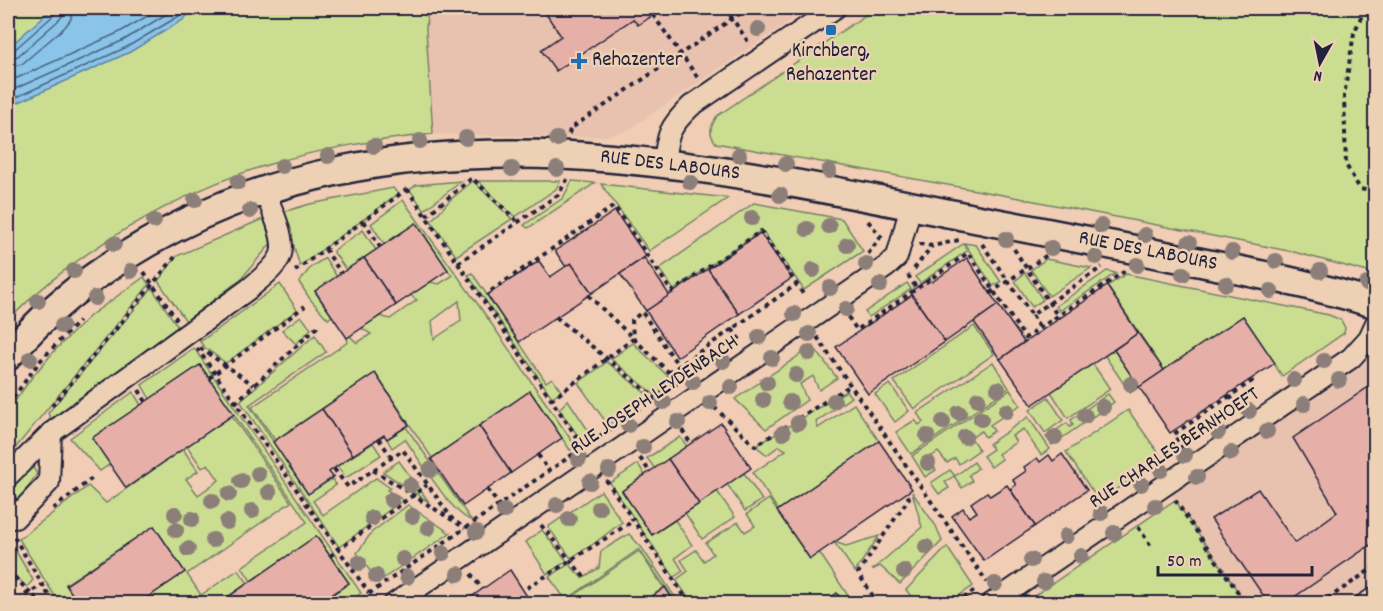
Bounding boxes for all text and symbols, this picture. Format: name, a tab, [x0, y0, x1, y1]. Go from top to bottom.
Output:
marker: Kirchberg, Rehazenter	[824, 23, 838, 37]
north arrow	[1290, 33, 1350, 93]
place label: Kirchberg, Rehazenter	[786, 37, 877, 91]
place label: Rehazenter	[592, 46, 683, 76]
marker: Rehazenter	[570, 52, 588, 70]
text: N	[1312, 63, 1324, 87]
street label: RUE DES LABOURS	[598, 143, 742, 189]
street label: RUE DES LABOURS	[1076, 224, 1220, 280]
street label: RUE JOSEPH LEYDENBACH	[565, 328, 745, 464]
street label: RUE CHARLES BERNHOEFT	[1084, 380, 1267, 517]
scale bar	[1158, 539, 1312, 577]
text: 50 m	[1167, 550, 1202, 575]

